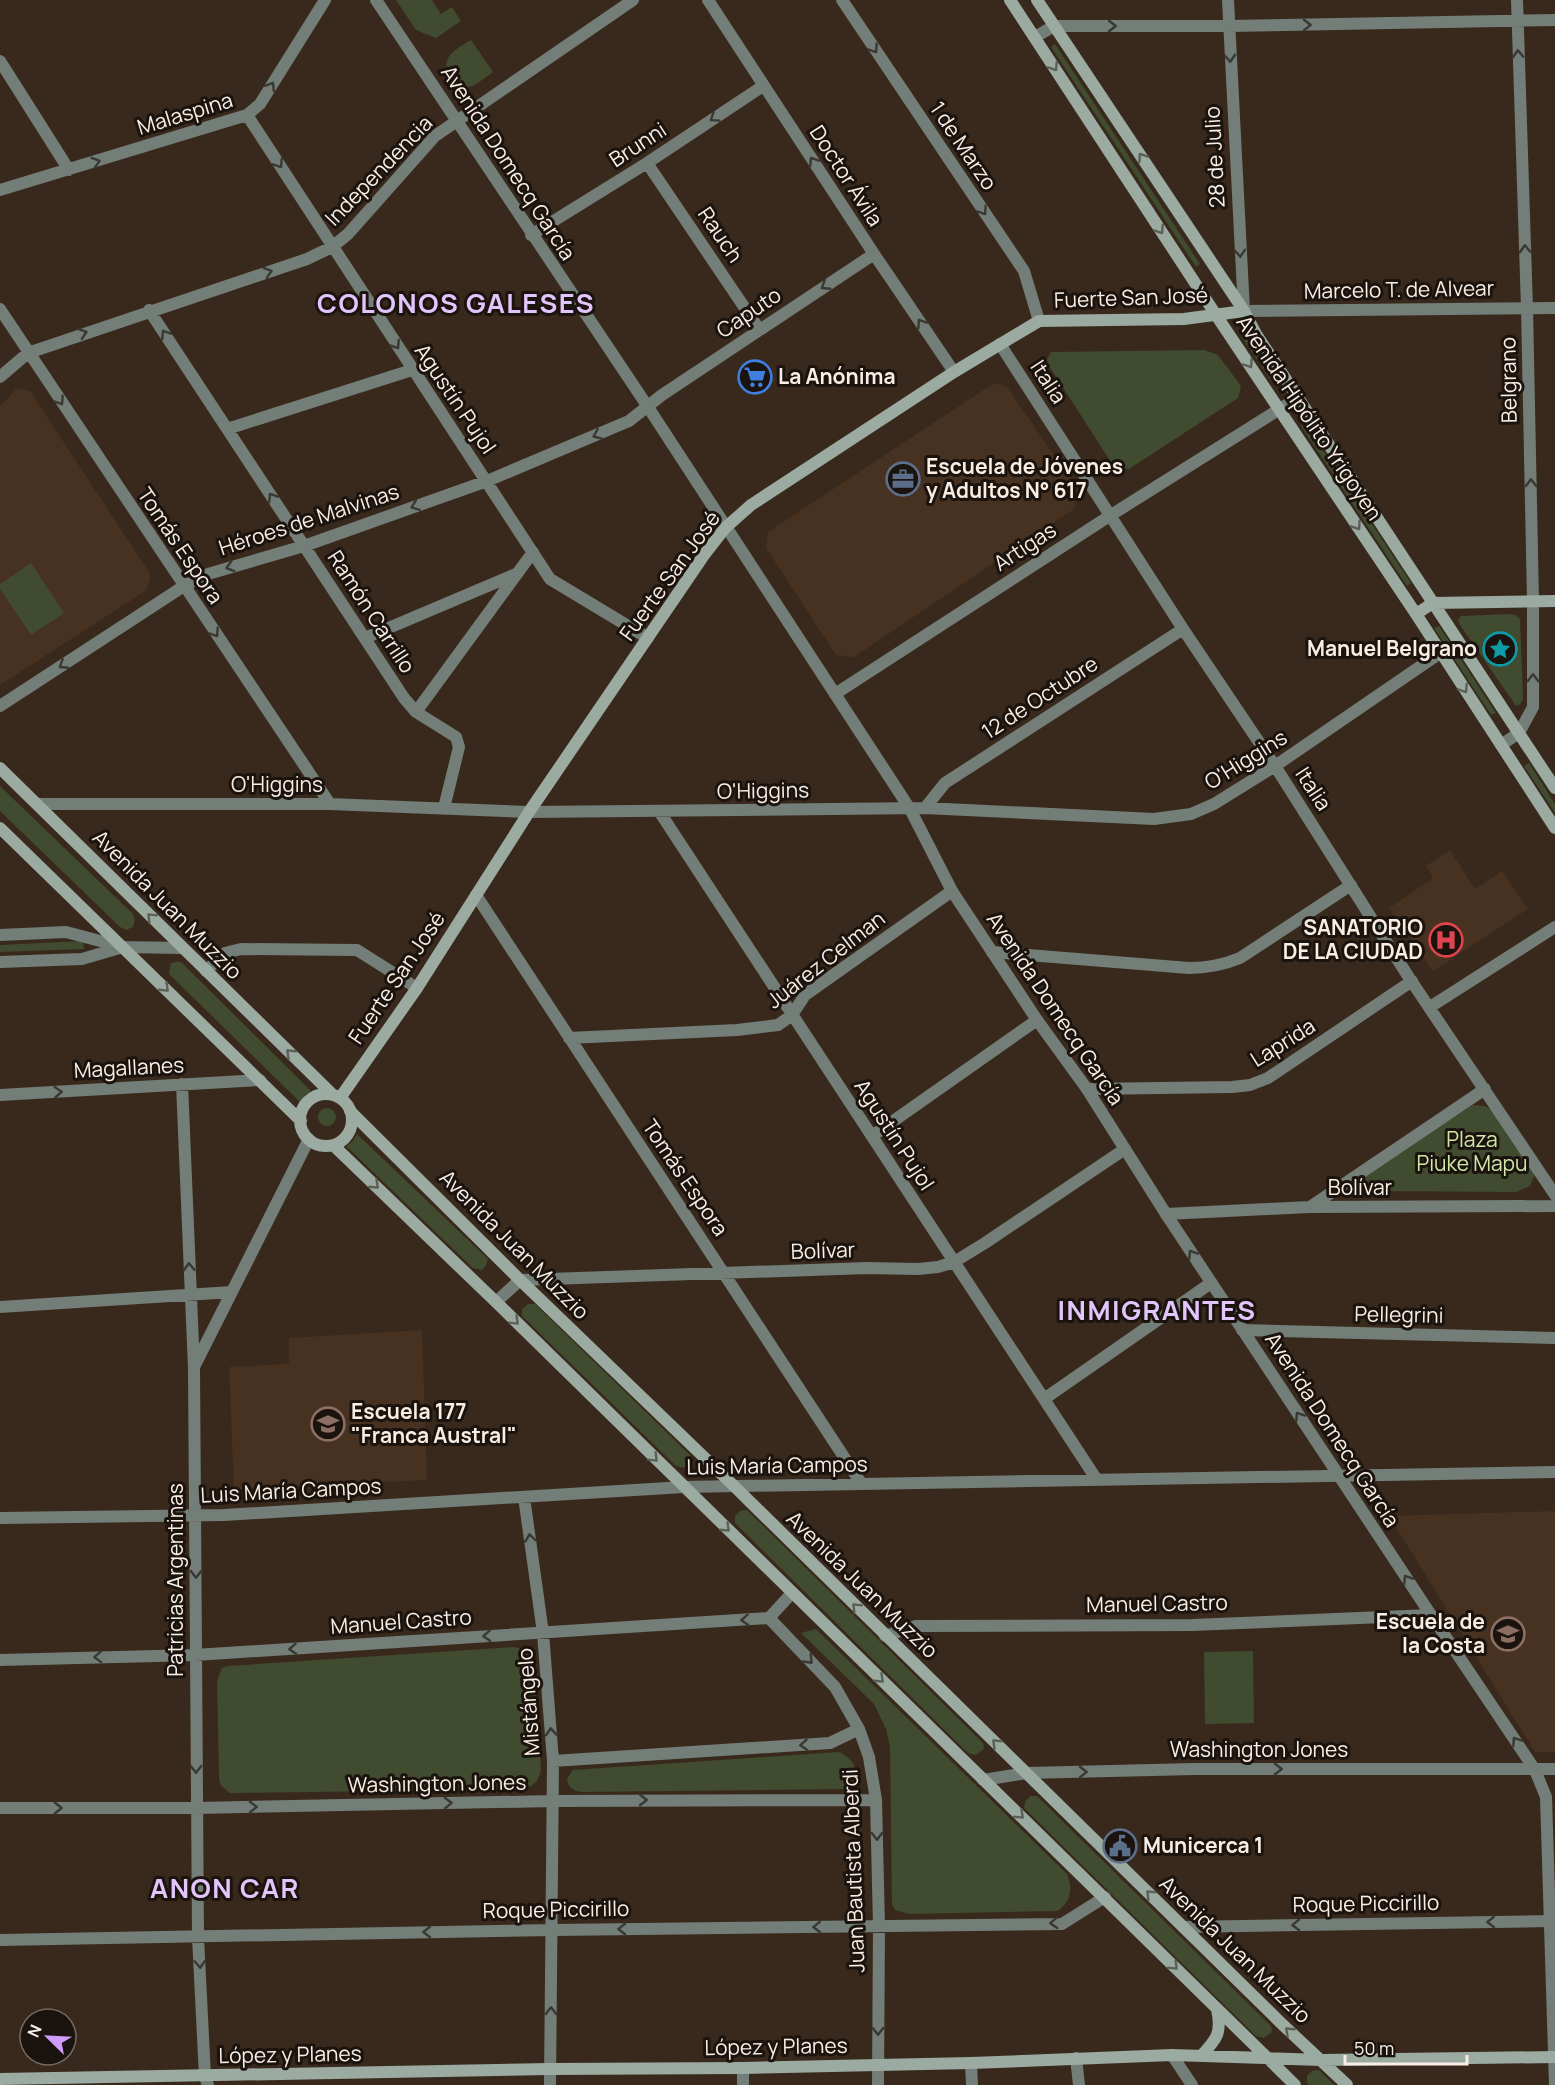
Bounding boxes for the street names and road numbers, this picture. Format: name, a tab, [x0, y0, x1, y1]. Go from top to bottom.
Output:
street label: Avenida Domecq García	[435, 60, 582, 265]
street label: Malaspina	[134, 85, 236, 141]
street label: 1 de Marzo	[924, 96, 1004, 195]
street label: 28 de Julio	[1197, 106, 1231, 209]
street label: Independencia	[318, 109, 438, 232]
street label: Brunni	[604, 115, 671, 173]
street label: Doctor Ávila	[804, 120, 890, 231]
street label: Rauch	[692, 201, 750, 268]
street label: Marcelo T. de Alvear	[1304, 273, 1495, 305]
street label: Caputo	[711, 280, 786, 344]
street label: Fuerte San José	[1054, 280, 1208, 314]
street label: Avenida Hipólito Yrigoyen	[1231, 309, 1389, 525]
street label: Belgrano	[1493, 337, 1523, 423]
street label: Agustín Pujol	[409, 338, 503, 459]
street label: Italia	[1024, 354, 1073, 409]
street label: Héroes de Malvinas	[215, 477, 402, 561]
street label: Tomás Espora	[132, 482, 230, 609]
street label: Fuerte San José	[613, 505, 726, 646]
street label: Artigas	[988, 516, 1061, 577]
street label: Ramón Carrillo	[322, 545, 422, 678]
street label: 12 de Octubre	[976, 649, 1103, 745]
street label: O'Higgins	[1199, 723, 1292, 795]
street label: Italia	[1289, 761, 1338, 816]
street label: O'Higgins	[231, 770, 323, 798]
street label: O'Higgins	[717, 775, 809, 805]
street label: Avenida Juan Muzzio	[87, 823, 249, 985]
street label: Juárez Celman	[760, 904, 890, 1014]
street label: Fuerte San José	[342, 906, 451, 1049]
street label: Avenida Domecq García	[981, 907, 1131, 1110]
street label: Laprida	[1245, 1011, 1320, 1073]
street label: Magallanes	[73, 1050, 185, 1084]
street label: Agustín Pujol	[849, 1074, 941, 1195]
street label: Tomás Espora	[637, 1114, 735, 1241]
street label: Avenida Juan Muzzio	[434, 1163, 596, 1325]
street label: Bolívar	[1328, 1173, 1393, 1201]
street label: Bolívar	[790, 1235, 856, 1265]
street label: Pellegrini	[1354, 1299, 1444, 1329]
street label: Avenida Domecq García	[1259, 1327, 1406, 1532]
street label: Luis María Campos	[686, 1449, 868, 1481]
street label: Luis María Campos	[200, 1471, 382, 1509]
street label: Patricias Argentinas	[161, 1483, 189, 1677]
street label: Avenida Juan Muzzio	[781, 1505, 945, 1664]
street label: Manuel Castro	[1086, 1588, 1228, 1618]
street label: Manuel Castro	[329, 1602, 473, 1640]
street label: Mistángelo	[510, 1647, 546, 1757]
street label: Washington Jones	[1170, 1735, 1348, 1763]
street label: Washington Jones	[347, 1767, 527, 1799]
street label: Juan Bautista Alberdi	[835, 1769, 871, 1973]
street label: Avenida Juan Muzzio	[1154, 1870, 1318, 2029]
street label: Roque Piccirillo	[1292, 1888, 1440, 1918]
street label: Roque Piccirillo	[482, 1894, 630, 1924]
street label: López y Planes	[704, 2031, 848, 2061]
street label: López y Planes	[218, 2039, 362, 2069]

